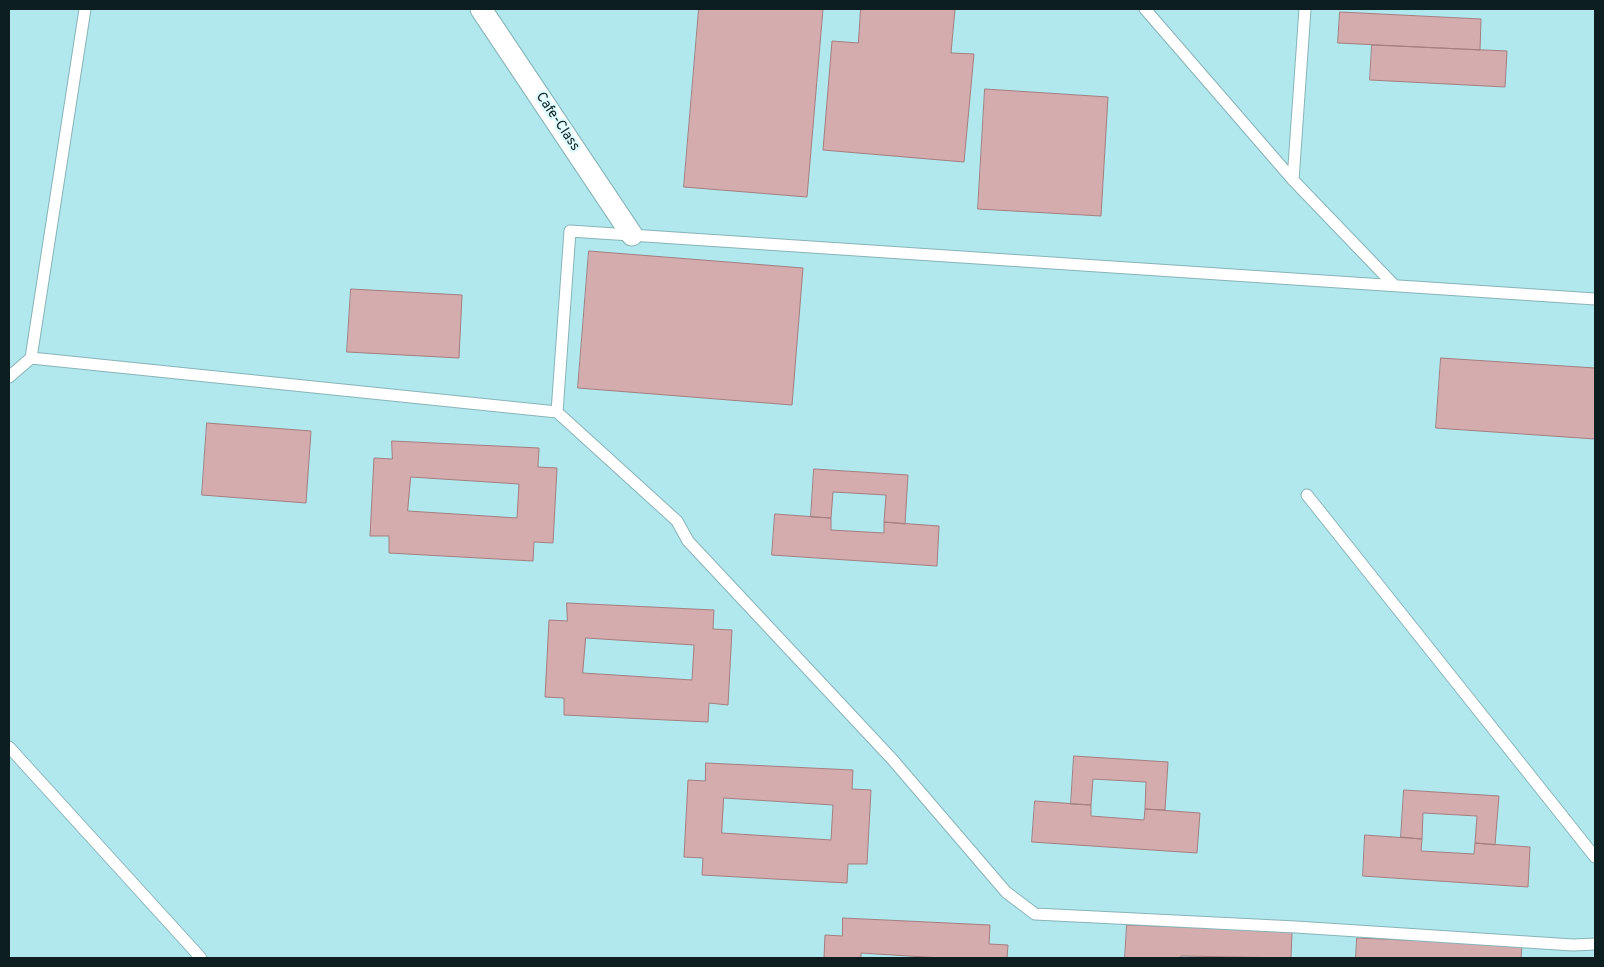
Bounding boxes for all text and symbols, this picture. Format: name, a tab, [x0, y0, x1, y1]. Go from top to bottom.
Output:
street label: Cafe-Class	[531, 89, 583, 155]

